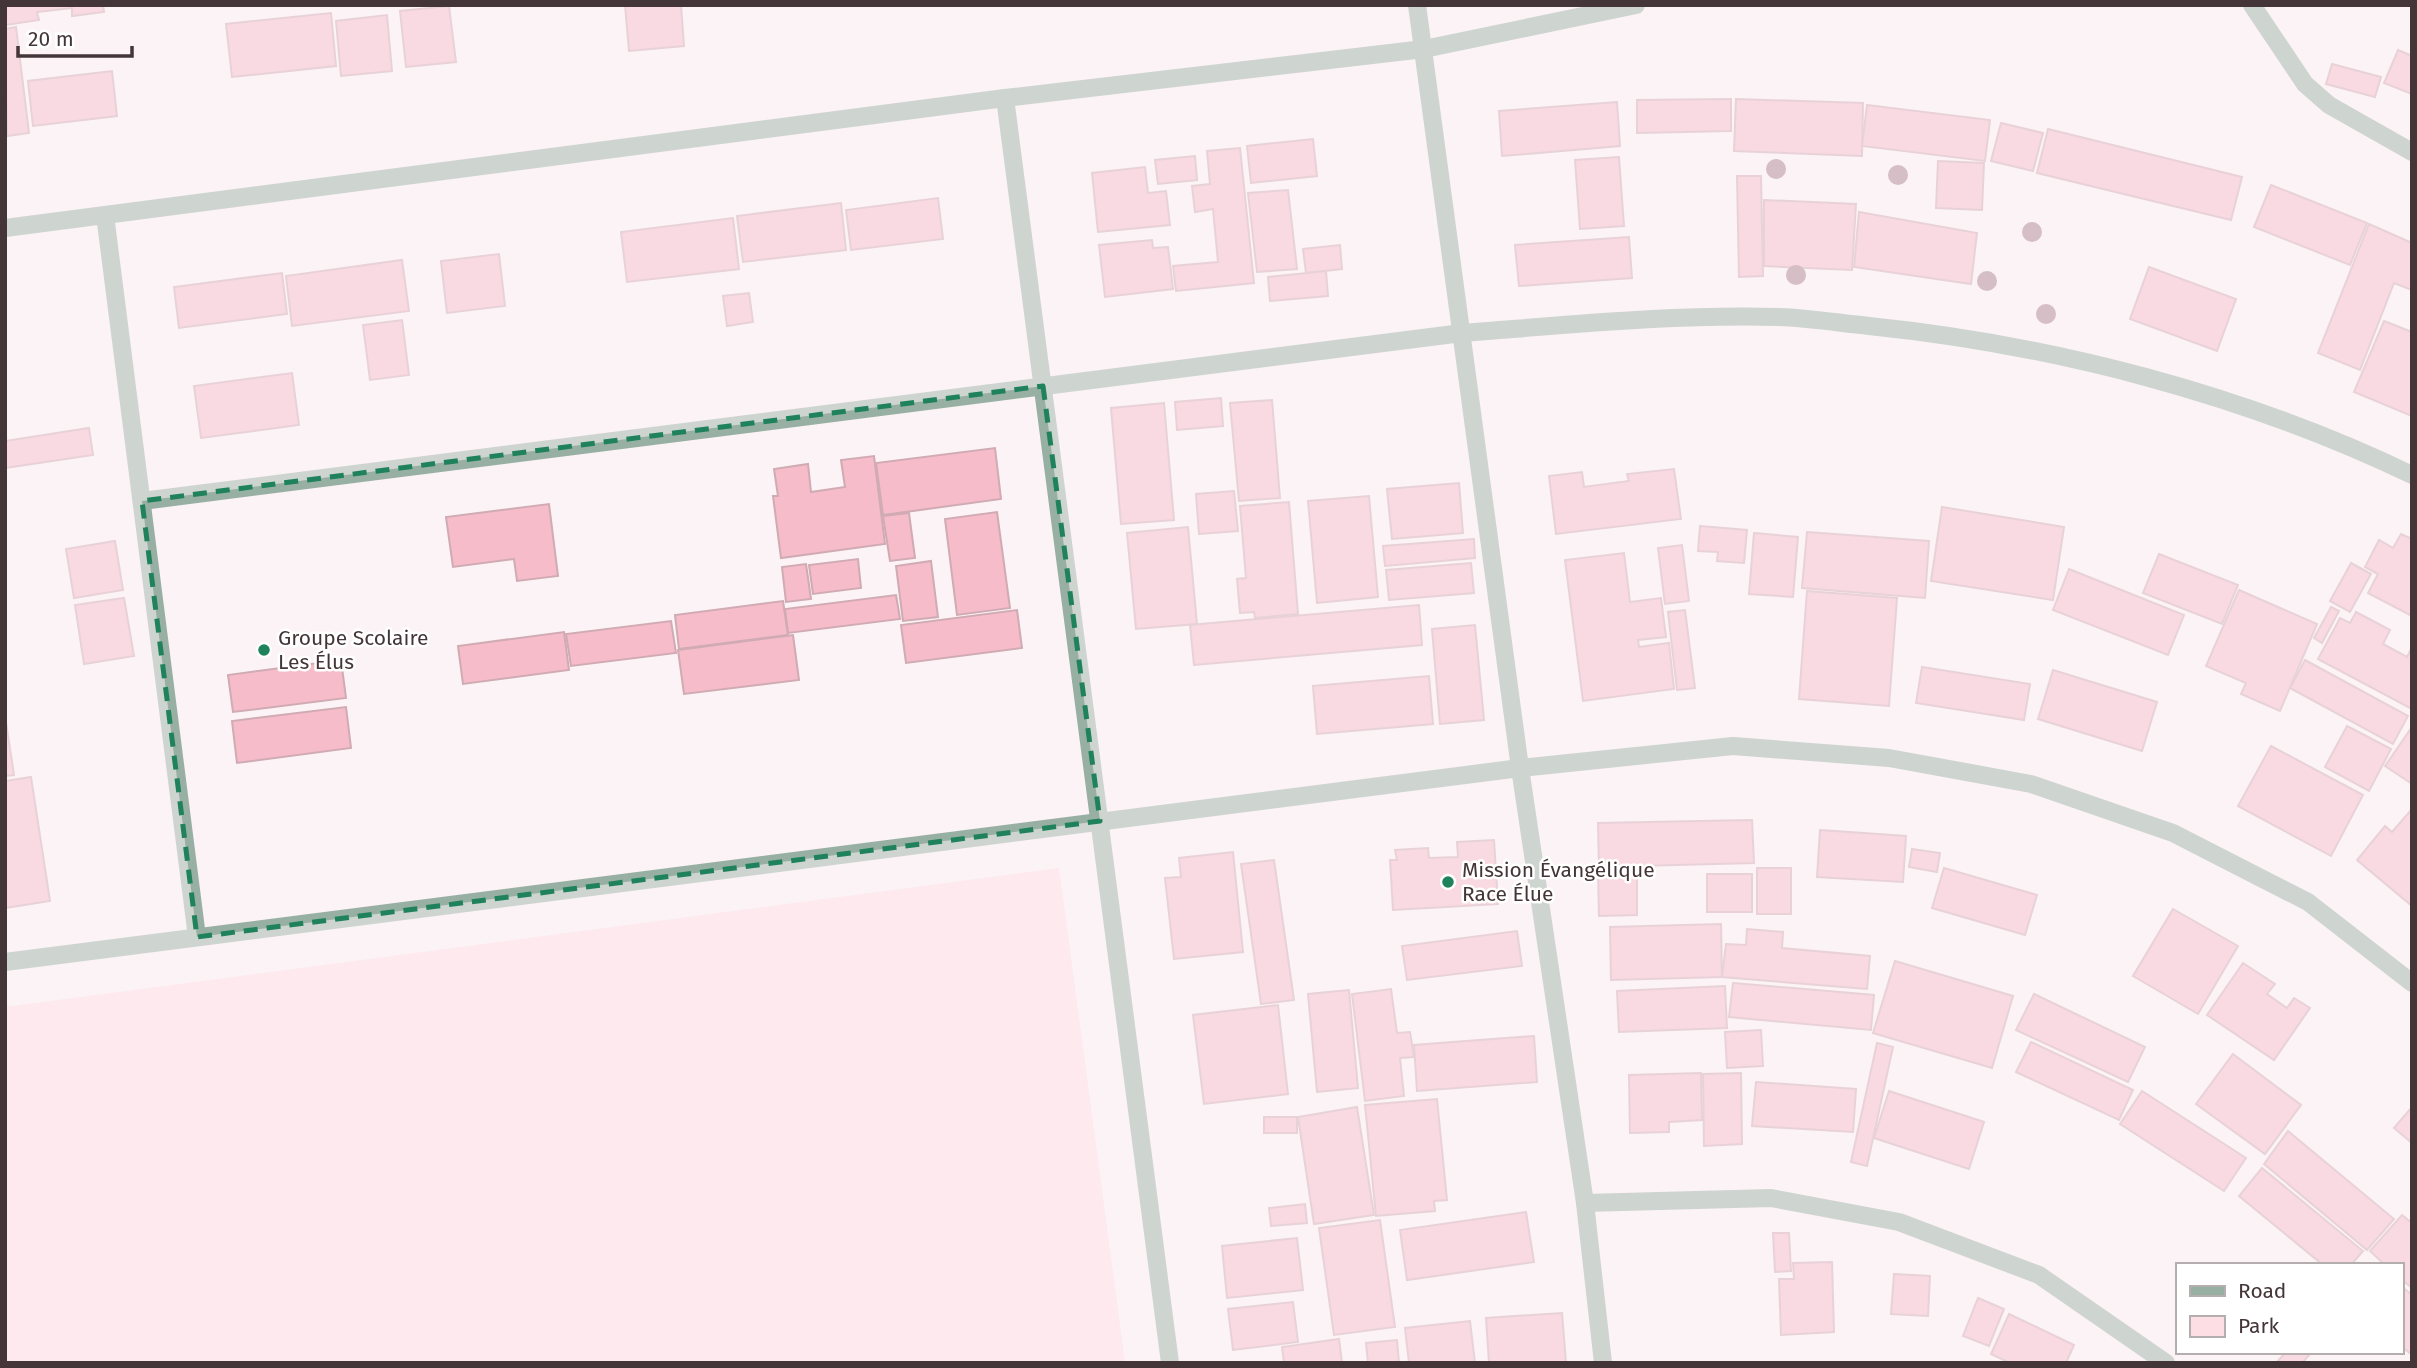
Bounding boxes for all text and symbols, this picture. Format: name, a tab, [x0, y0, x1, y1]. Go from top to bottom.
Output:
scale bar	[18, 14, 131, 58]
text: 20 m	[28, 26, 74, 52]
place label: Groupe Scolaire Les Élus	[278, 625, 428, 675]
marker: Groupe Scolaire Les Élus	[256, 642, 272, 658]
place label: Mission Évangélique Race Élue	[1462, 857, 1655, 907]
marker: Mission Évangélique Race Élue	[1440, 874, 1456, 890]
legend	[2176, 1263, 2403, 1354]
text: Road	[2238, 1278, 2286, 1304]
text: Park	[2238, 1313, 2280, 1339]

